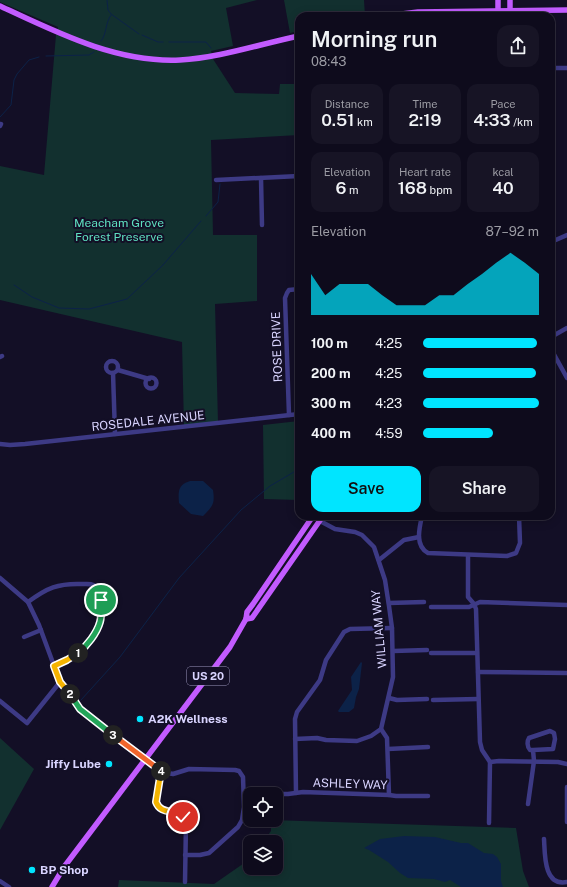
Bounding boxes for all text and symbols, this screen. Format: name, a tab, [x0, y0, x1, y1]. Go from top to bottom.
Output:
button: share	[497, 25, 539, 67]
text: Morning run	[311, 26, 437, 52]
text: 08:43	[311, 54, 347, 69]
text: Distance	[325, 98, 369, 110]
text: Time	[412, 98, 438, 110]
text: Pace	[490, 98, 516, 110]
text: 0.51	[321, 110, 354, 130]
text: 2:19	[409, 110, 441, 130]
text: 4:33	[473, 110, 510, 130]
text: km	[354, 116, 373, 128]
text: /km	[510, 116, 533, 128]
text: Elevation	[324, 166, 370, 178]
text: Heart rate	[399, 166, 451, 178]
text: kcal	[492, 166, 514, 178]
text: 6	[335, 178, 346, 198]
text: 168	[398, 178, 427, 198]
text: 40	[492, 178, 514, 198]
text: m	[346, 184, 359, 196]
text: bpm	[427, 184, 452, 196]
park label: Meacham Grove Forest Preserve	[74, 216, 164, 244]
text: Elevation	[311, 224, 366, 239]
text: 87–92 m	[486, 224, 539, 239]
street label: ROSE DRIVE	[269, 312, 285, 382]
text: 100 m	[311, 336, 348, 351]
text: 4:25	[375, 336, 402, 351]
text: 200 m	[311, 366, 351, 381]
text: 4:25	[375, 366, 402, 381]
text: 300 m	[311, 396, 351, 411]
text: 4:23	[375, 396, 402, 411]
street label: ROSEDALE AVENUE	[91, 408, 205, 434]
text: 400 m	[311, 426, 351, 441]
text: 4:59	[375, 426, 403, 441]
button: Save	[311, 466, 421, 512]
button: Share	[429, 466, 539, 512]
pin	[84, 583, 118, 617]
street label: WILLIAM WAY	[369, 588, 389, 669]
icon: arrive	[90, 589, 112, 611]
pin: 1	[68, 643, 88, 663]
text: 1	[76, 647, 80, 659]
road number: US 20	[187, 667, 229, 685]
pin: 2	[60, 684, 80, 704]
text: 2	[67, 688, 74, 700]
place label: A2K Wellness	[148, 712, 228, 726]
marker: A2K Wellness	[135, 714, 145, 724]
pin: 3	[103, 725, 123, 745]
text: 3	[109, 729, 117, 741]
place label: Jiffy Lube	[46, 757, 101, 771]
marker: Jiffy Lube	[104, 759, 114, 769]
pin: 4	[151, 761, 171, 781]
text: 4	[157, 765, 165, 777]
street label: ASHLEY WAY	[312, 776, 388, 792]
map controls	[243, 787, 283, 875]
button: locate	[243, 787, 283, 827]
pin	[166, 800, 200, 834]
icon: check	[172, 806, 194, 828]
button: layers	[243, 835, 283, 875]
place label: BP Shop	[40, 863, 89, 877]
marker: BP Shop	[27, 865, 37, 875]

